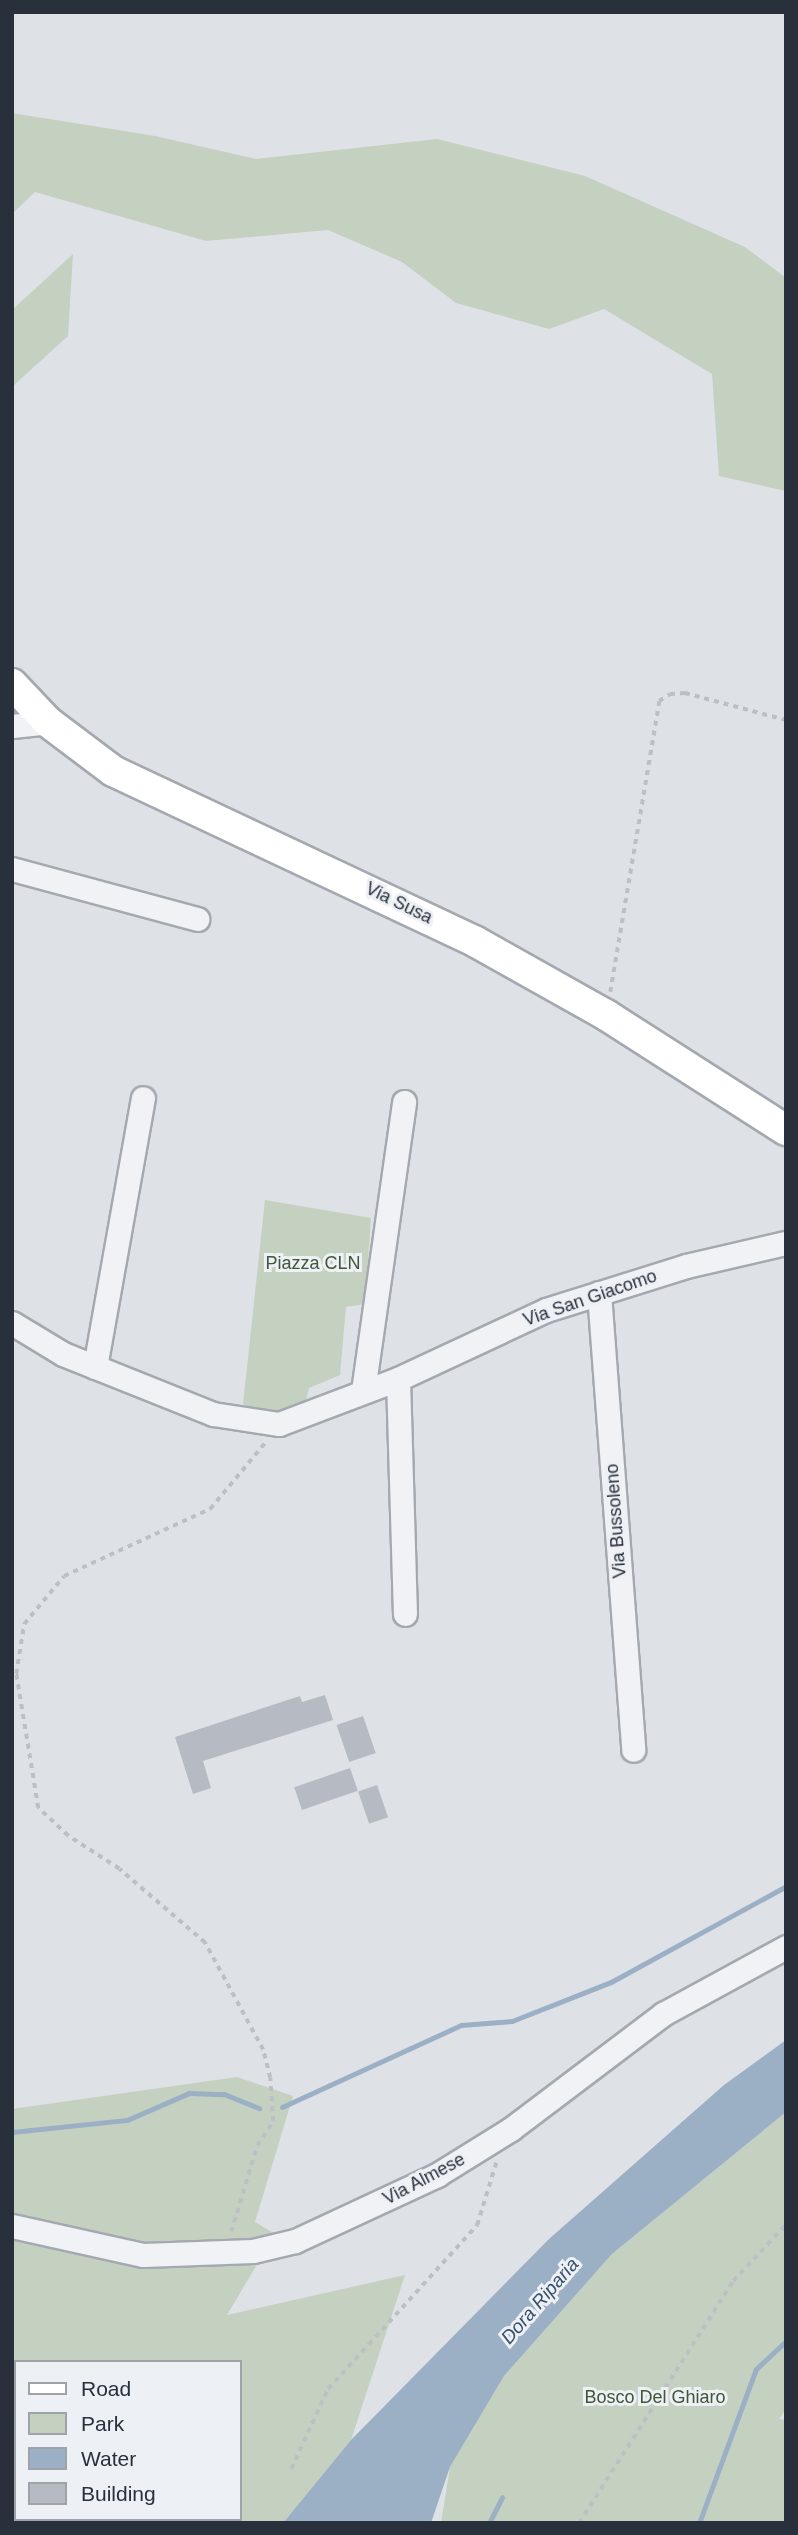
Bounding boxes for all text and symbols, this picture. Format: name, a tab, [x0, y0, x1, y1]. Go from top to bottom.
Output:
street label: Via Susa	[362, 878, 436, 928]
park label: Piazza CLN	[265, 1252, 361, 1274]
street label: Via San Giacomo	[520, 1265, 660, 1331]
street label: Via Bussoleno	[601, 1463, 631, 1579]
street label: Via Almese	[379, 2148, 469, 2210]
water label: Dora Riparia	[496, 2253, 584, 2349]
legend	[14, 2360, 242, 2521]
text: Road	[81, 2377, 131, 2400]
park label: Bosco Del Ghiaro	[584, 2386, 726, 2408]
text: Park	[81, 2412, 124, 2435]
text: Water	[81, 2447, 136, 2470]
text: Building	[81, 2482, 156, 2505]

